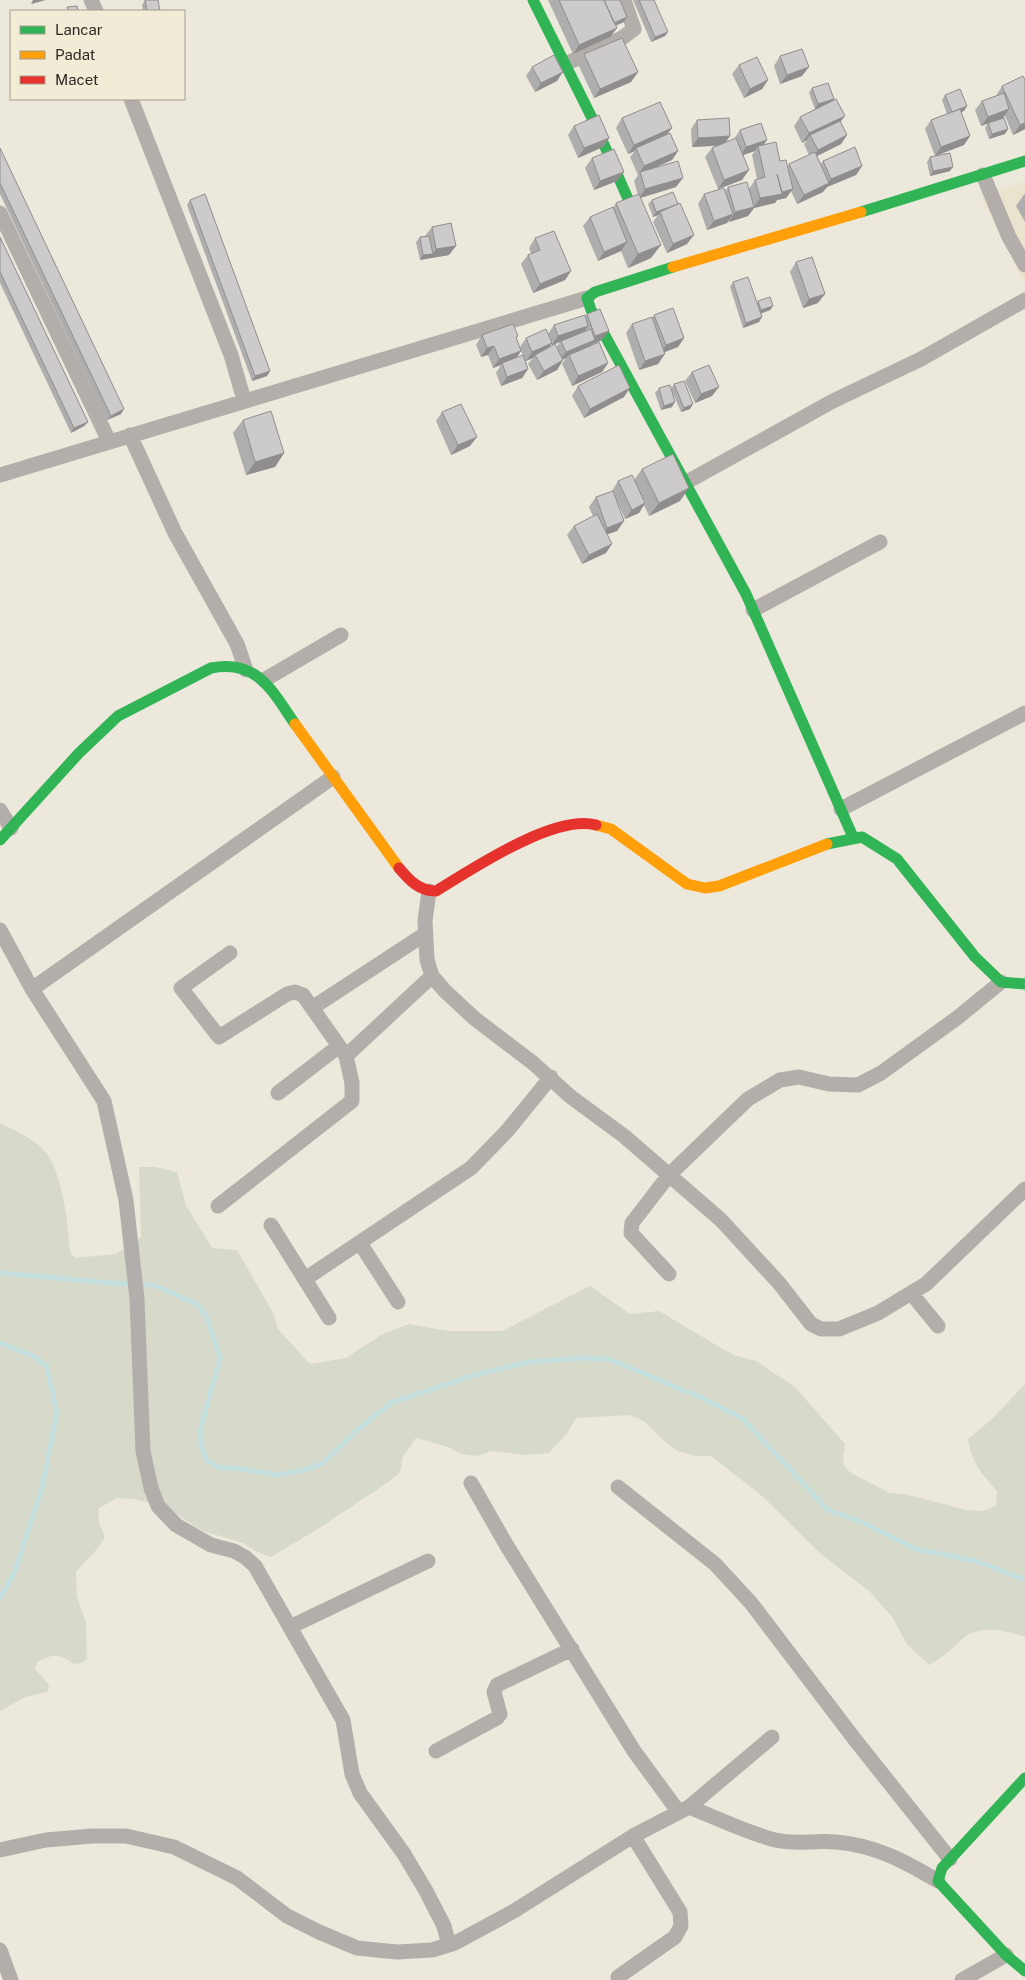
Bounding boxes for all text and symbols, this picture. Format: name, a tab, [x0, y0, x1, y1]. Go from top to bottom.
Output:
legend	[10, 10, 185, 100]
text: Lancar	[55, 21, 103, 38]
text: Padat	[55, 46, 96, 63]
text: Macet	[55, 71, 99, 88]

